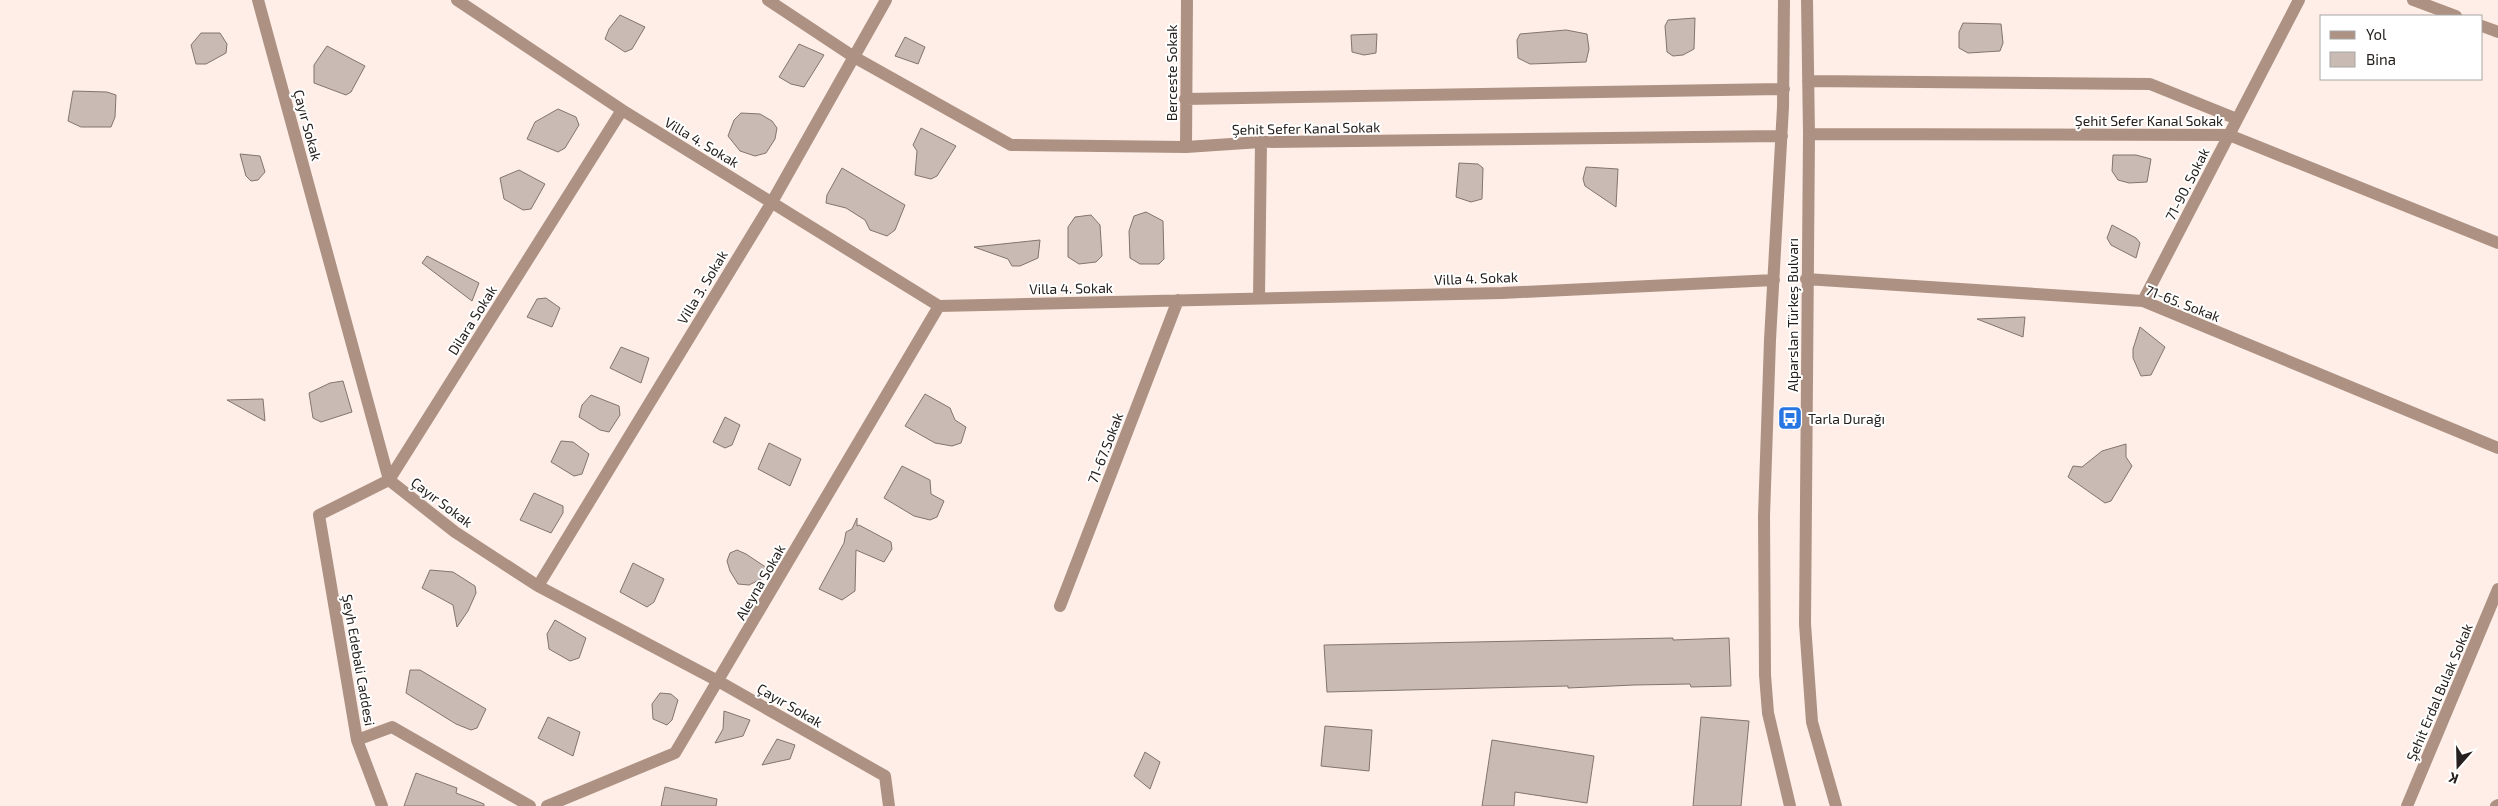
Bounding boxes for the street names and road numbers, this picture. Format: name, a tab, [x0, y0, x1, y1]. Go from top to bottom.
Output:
street label: Berceste Sokak	[1163, 25, 1180, 121]
street label: Çayır Sokak	[289, 88, 326, 163]
street label: Şehit Sefer Kanal Sokak	[2075, 112, 2223, 130]
street label: Villa 4. Sokak	[662, 113, 742, 171]
street label: Şehit Sefer Kanal Sokak	[1232, 118, 1380, 139]
street label: 71-90. Sokak	[2161, 145, 2213, 223]
street label: Alparslan Türkeş Bulvarı	[1784, 238, 1802, 392]
street label: Villa 3. Sokak	[673, 247, 731, 327]
street label: Villa 4. Sokak	[1434, 268, 1518, 288]
street label: Villa 4. Sokak	[1029, 279, 1113, 297]
street label: 71-65. Sokak	[2143, 281, 2223, 325]
street label: Dilara Sokak	[444, 282, 500, 358]
street label: 71-67.Sokak	[1084, 410, 1126, 486]
street label: Çayır Sokak	[407, 473, 476, 531]
street label: Aleyna Sokak	[732, 541, 788, 623]
street label: Şeyh Edebali Caddesi	[338, 593, 379, 727]
street label: Şehit Erdal Bulak Sokak	[2402, 621, 2477, 764]
street label: Çayır Sokak	[754, 679, 826, 731]

